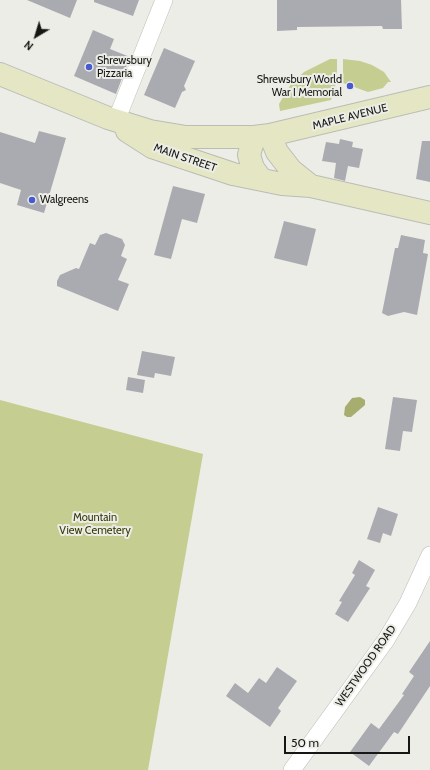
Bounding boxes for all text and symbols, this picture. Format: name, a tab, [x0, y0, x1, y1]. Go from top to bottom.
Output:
north arrow	[16, 16, 56, 56]
text: N	[21, 38, 36, 53]
place label: Shrewsbury Pizzaria	[97, 54, 152, 80]
marker: Shrewsbury Pizzaria	[84, 62, 94, 72]
place label: Shrewsbury World War I Memorial	[257, 73, 342, 99]
marker: Shrewsbury World War I Memorial	[345, 81, 355, 91]
street label: MAPLE AVENUE	[311, 101, 389, 133]
street label: MAIN STREET	[152, 141, 218, 175]
place label: Walgreens	[40, 193, 89, 207]
marker: Walgreens	[27, 195, 37, 205]
park label: Mountain View Cemetery	[59, 511, 131, 537]
street label: WESTWOOD ROAD	[333, 623, 399, 709]
scale bar	[286, 728, 412, 754]
text: 50 m	[291, 735, 319, 750]

